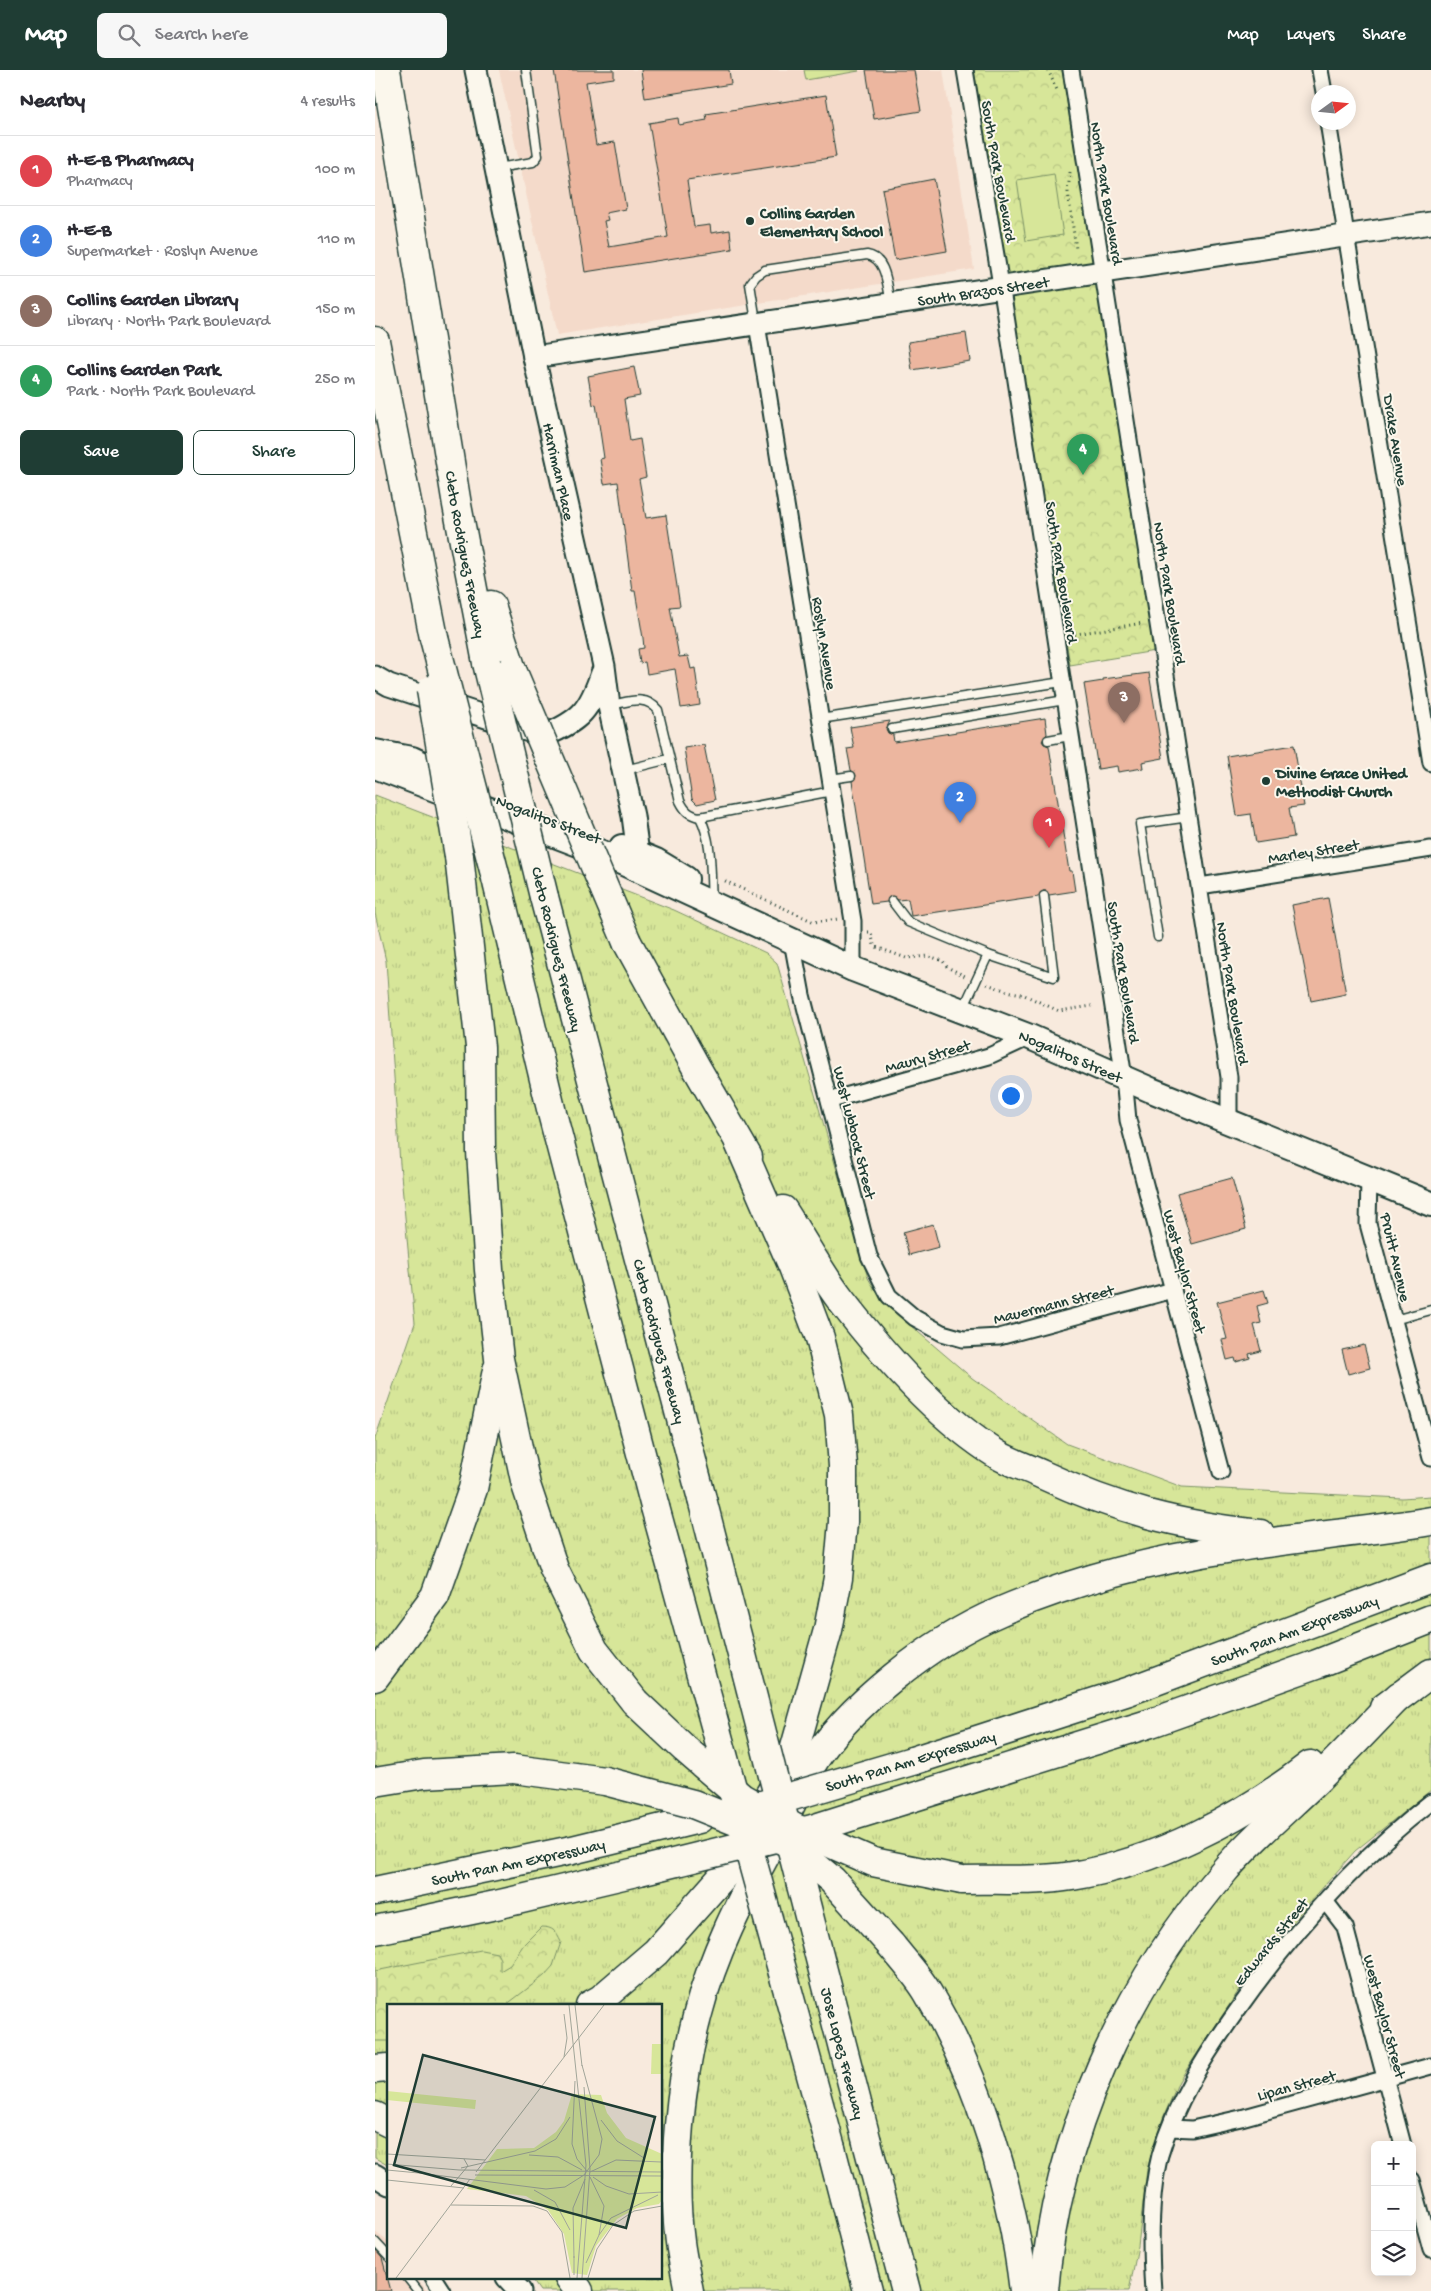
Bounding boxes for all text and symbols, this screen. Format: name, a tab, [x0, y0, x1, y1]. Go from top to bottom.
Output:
search box	[97, 13, 447, 58]
text: Map	[25, 21, 67, 50]
icon: search	[115, 21, 143, 49]
text: Search here	[155, 24, 248, 47]
text: Map	[1227, 25, 1259, 46]
text: Layers	[1287, 25, 1334, 46]
text: Share	[1362, 25, 1406, 46]
north arrow	[1311, 85, 1356, 130]
text: Nearby	[20, 90, 85, 115]
text: 4 results	[300, 93, 355, 112]
street label: South Park Boulevard	[975, 99, 1019, 245]
street label: North Park Boulevard	[1084, 121, 1125, 268]
text: H-E-B Pharmacy	[67, 150, 194, 173]
text: 1	[33, 161, 39, 180]
text: 100 m	[315, 161, 355, 180]
text: Pharmacy	[67, 173, 133, 192]
place label: Collins Garden Elementary School	[759, 206, 884, 243]
marker: Collins Garden Elementary School	[744, 215, 756, 227]
text: H-E-B	[67, 220, 111, 243]
text: 2	[32, 231, 40, 250]
text: 110 m	[318, 231, 355, 250]
text: Supermarket · Roslyn Avenue	[67, 243, 258, 262]
street label: South Brazos Street	[917, 274, 1052, 313]
text: Collins Garden Library	[67, 290, 238, 313]
text: 3	[32, 301, 40, 320]
text: 150 m	[316, 301, 355, 320]
text: Library · North Park Boulevard	[67, 313, 270, 332]
text: Collins Garden Park	[67, 360, 220, 383]
text: 4	[32, 371, 40, 390]
text: 250 m	[315, 371, 355, 390]
text: Park · North Park Boulevard	[67, 383, 254, 402]
street label: Drake Avenue	[1377, 393, 1410, 488]
street label: Harriman Place	[536, 421, 577, 523]
button: Save	[20, 430, 183, 475]
button: Share	[193, 430, 355, 475]
pin: 4	[1067, 434, 1099, 475]
street label: Cleto Rodriguez Freeway	[439, 470, 488, 640]
street label: South Park Boulevard	[1039, 500, 1080, 646]
street label: North Park Boulevard	[1147, 521, 1188, 668]
street label: Roslyn Avenue	[806, 596, 839, 692]
pin: 3	[1108, 682, 1140, 723]
place label: Divine Grace United Methodist Church	[1274, 766, 1408, 803]
marker: Divine Grace United Methodist Church	[1260, 775, 1272, 787]
pin: 2	[944, 782, 976, 823]
street label: Nogalitos Street	[493, 793, 604, 851]
pin: 1	[1033, 807, 1065, 848]
street label: Marley Street	[1267, 837, 1362, 870]
street label: Cleto Rodriguez Freeway	[525, 865, 584, 1035]
street label: South Park Boulevard	[1101, 900, 1142, 1046]
street label: North Park Boulevard	[1210, 921, 1251, 1068]
street label: Nogalitos Street	[1015, 1028, 1126, 1090]
street label: Maury Street	[883, 1037, 974, 1080]
street label: West Lubbock Street	[827, 1065, 879, 1202]
your location	[998, 1083, 1024, 1109]
street label: West Baylor Street	[1157, 1208, 1209, 1337]
street label: Pruitt Avenue	[1374, 1211, 1413, 1305]
street label: Cleto Rodriguez Freeway	[626, 1257, 688, 1426]
street label: Mauermann Street	[992, 1282, 1117, 1331]
street label: South Pan Am Expressway	[1209, 1593, 1381, 1673]
street label: South Pan Am Expressway	[824, 1728, 999, 1798]
street label: South Pan Am Expressway	[430, 1836, 608, 1892]
street label: Edwards Street	[1231, 1894, 1315, 1991]
street label: West Baylor Street	[1357, 1953, 1409, 2082]
street label: Jose Lopez Freeway	[815, 1986, 867, 2122]
inset map	[387, 2004, 663, 2278]
street label: Lipan Street	[1256, 2067, 1339, 2107]
map controls	[1371, 2141, 1416, 2276]
button: +	[1371, 2141, 1416, 2186]
button: −	[1371, 2186, 1416, 2231]
button: layers	[1371, 2231, 1416, 2276]

